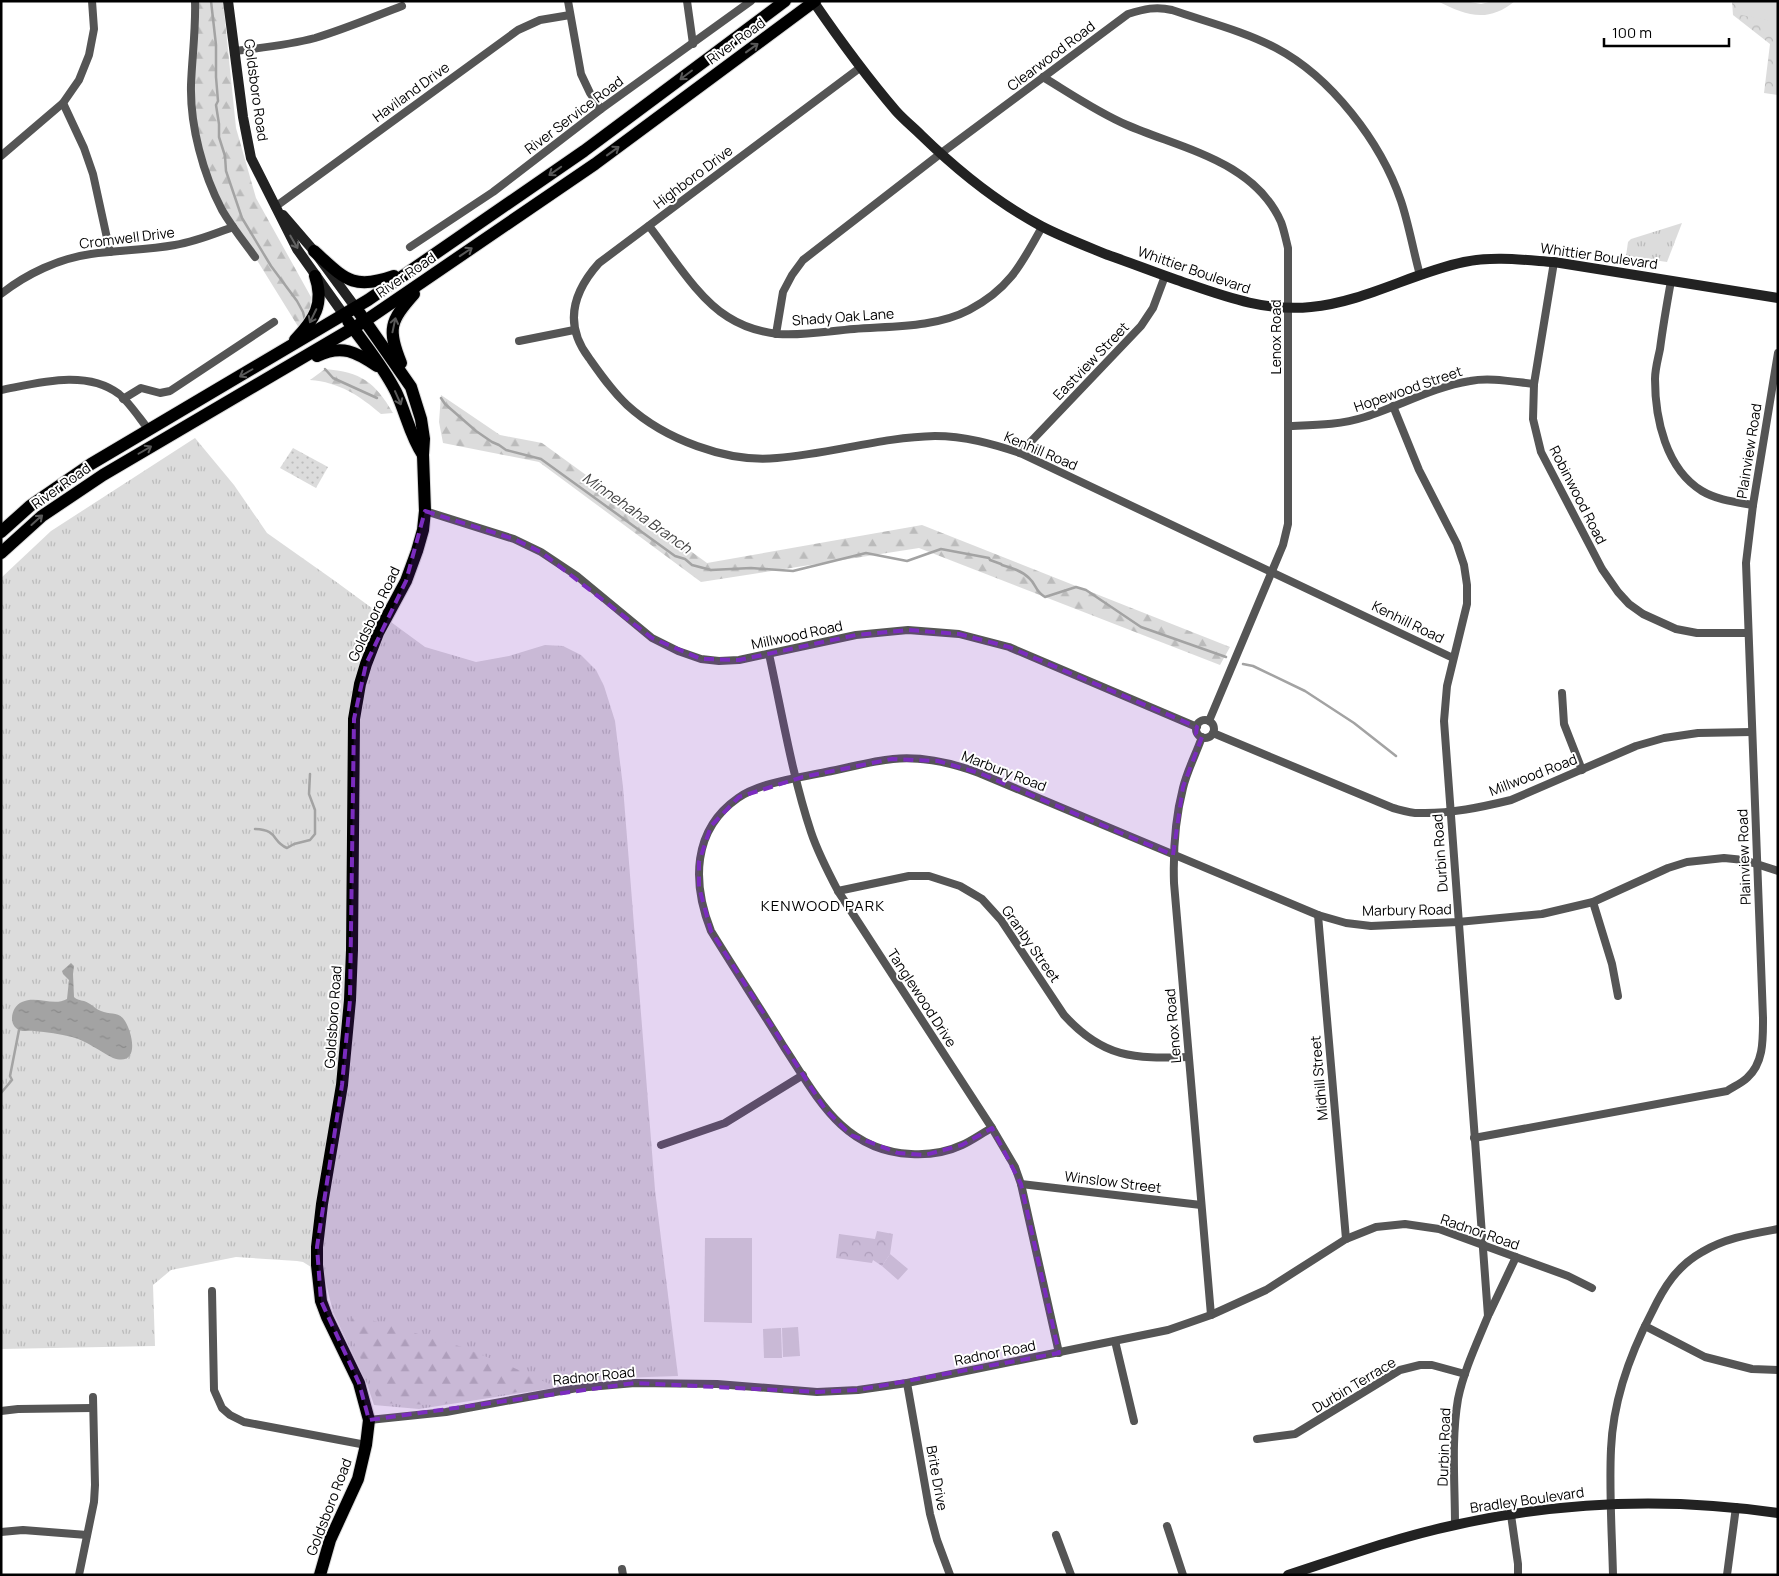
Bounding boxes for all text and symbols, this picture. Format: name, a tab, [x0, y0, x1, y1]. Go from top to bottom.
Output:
street label: River Road	[703, 13, 769, 68]
scale bar	[1604, 15, 1729, 47]
street label: Clearwood Road	[1003, 16, 1099, 95]
text: 100 m	[1612, 22, 1652, 43]
street label: Goldsboro Road	[240, 38, 273, 142]
one-way arrow	[745, 43, 759, 53]
street label: Haviland Drive	[368, 57, 453, 126]
one-way arrow	[680, 70, 693, 81]
street label: River Service Road	[521, 71, 627, 158]
street label: Highboro Drive	[649, 141, 736, 213]
one-way arrow	[606, 146, 620, 156]
one-way arrow	[548, 166, 562, 176]
street label: Cromwell Drive	[78, 222, 176, 253]
one-way arrow	[289, 235, 299, 249]
street label: Whittier Boulevard	[1539, 238, 1659, 273]
street label: Whittier Boulevard	[1135, 241, 1253, 298]
one-way arrow	[459, 247, 473, 257]
street label: River Road	[372, 248, 439, 302]
street label: Lenox Road	[1266, 300, 1285, 374]
street label: Shady Oak Lane	[791, 303, 895, 330]
one-way arrow	[308, 308, 318, 323]
one-way arrow	[390, 317, 400, 333]
street label: Eastview Street	[1048, 317, 1133, 404]
street label: Hopewood Street	[1351, 361, 1465, 416]
one-way arrow	[239, 369, 253, 379]
one-way arrow	[394, 390, 404, 405]
street label: Plainview Road	[1732, 402, 1765, 500]
street label: Kenhill Road	[1002, 427, 1081, 475]
street label: Robinwood Road	[1545, 442, 1611, 547]
one-way arrow	[138, 445, 152, 455]
street label: River Road	[27, 458, 94, 513]
water label: Minnehaha Branch	[578, 467, 697, 559]
one-way arrow	[31, 515, 44, 526]
street label: Goldsboro Road	[343, 563, 404, 664]
street label: Kenhill Road	[1369, 596, 1448, 647]
street label: Millwood Road	[749, 616, 844, 653]
street label: Marbury Road	[959, 746, 1049, 795]
street label: Millwood Road	[1486, 749, 1580, 800]
street label: Plainview Road	[1732, 809, 1755, 905]
street label: Durbin Road	[1427, 813, 1452, 893]
district label: KENWOOD PARK	[761, 895, 885, 916]
street label: Marbury Road	[1362, 899, 1452, 920]
street label: Granby Street	[998, 901, 1065, 986]
street label: Tanglewood Drive	[883, 945, 961, 1051]
street label: Goldsboro Road	[319, 965, 346, 1069]
street label: Lenox Road	[1160, 988, 1185, 1064]
street label: Midhill Street	[1305, 1034, 1332, 1121]
street label: Winslow Street	[1063, 1166, 1163, 1197]
street label: Radnor Road	[1438, 1209, 1522, 1254]
street label: Radnor Road	[953, 1335, 1037, 1370]
street label: Durbin Terrace	[1308, 1352, 1399, 1417]
street label: Radnor Road	[552, 1362, 636, 1389]
street label: Durbin Road	[1433, 1407, 1454, 1487]
street label: Brite Drive	[922, 1444, 953, 1512]
street label: Goldsboro Road	[301, 1455, 356, 1558]
street label: Bradley Boulevard	[1469, 1482, 1585, 1517]

